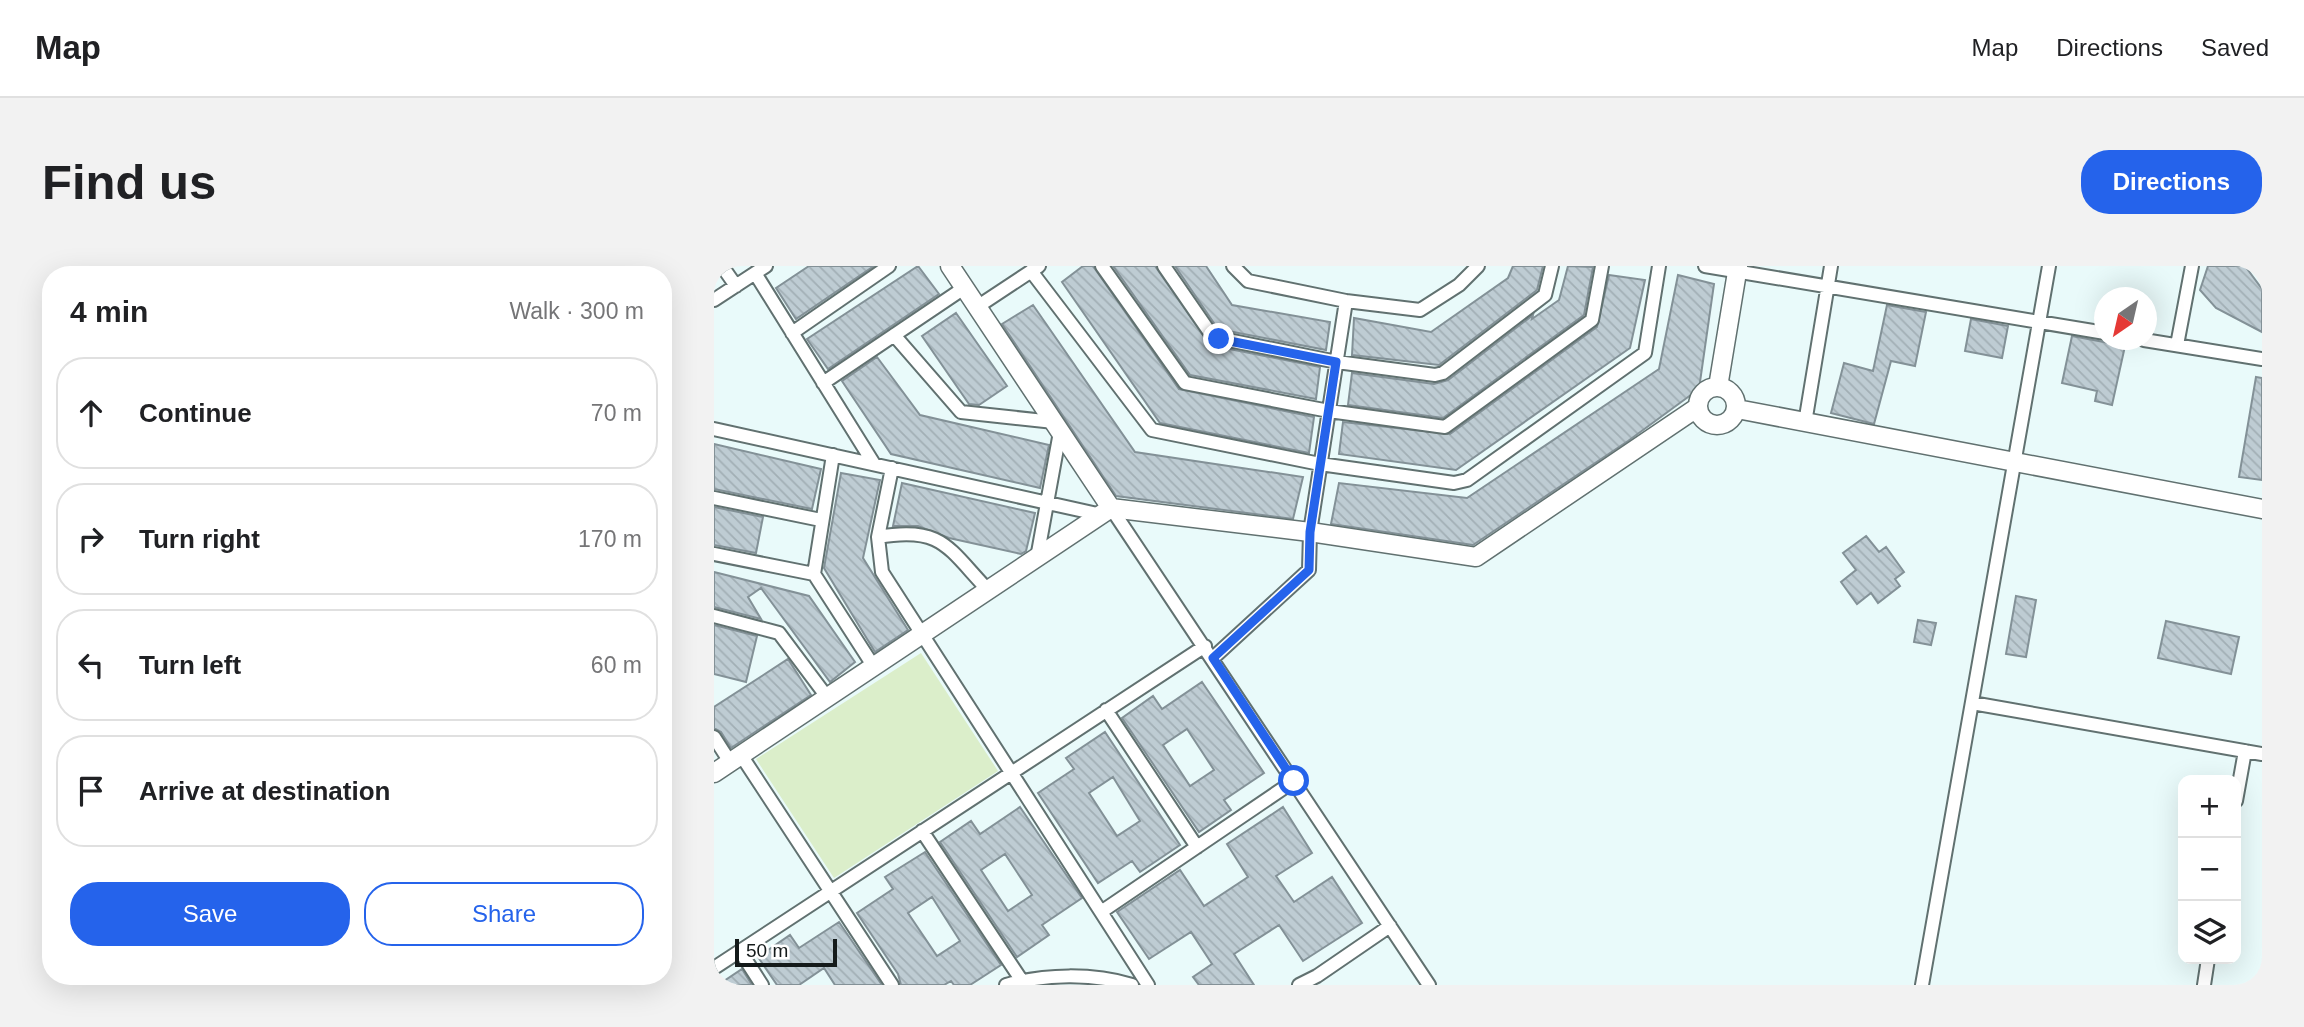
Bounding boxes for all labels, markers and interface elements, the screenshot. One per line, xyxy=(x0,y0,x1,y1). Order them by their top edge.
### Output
text: Map xyxy=(35,29,101,66)
text: Map xyxy=(1972,34,2018,61)
text: Directions xyxy=(2056,34,2163,61)
text: Saved xyxy=(2201,34,2269,61)
button: Directions xyxy=(2081,150,2262,214)
text: Find us xyxy=(42,155,216,209)
north arrow xyxy=(2094,287,2157,350)
text: 4 min xyxy=(70,295,148,328)
text: Walk · 300 m xyxy=(509,298,644,324)
route end xyxy=(1203,323,1234,354)
icon: ahead xyxy=(72,394,110,432)
text: Continue xyxy=(139,398,252,428)
text: 70 m xyxy=(591,400,642,426)
icon: right xyxy=(72,520,110,558)
text: Turn right xyxy=(139,524,260,554)
text: 170 m xyxy=(578,526,642,552)
icon: left xyxy=(72,646,110,684)
text: Turn left xyxy=(139,650,241,680)
text: 60 m xyxy=(591,652,642,678)
route start xyxy=(1278,765,1309,796)
icon: arrive xyxy=(72,772,110,810)
map controls xyxy=(2178,775,2241,964)
button: + xyxy=(2178,775,2241,838)
text: Arrive at destination xyxy=(139,776,390,806)
button: − xyxy=(2178,838,2241,901)
button: Save xyxy=(70,882,350,946)
button: Share xyxy=(364,882,644,946)
button: layers xyxy=(2178,901,2241,964)
scale bar xyxy=(735,936,836,968)
text: 50 m xyxy=(746,940,788,961)

